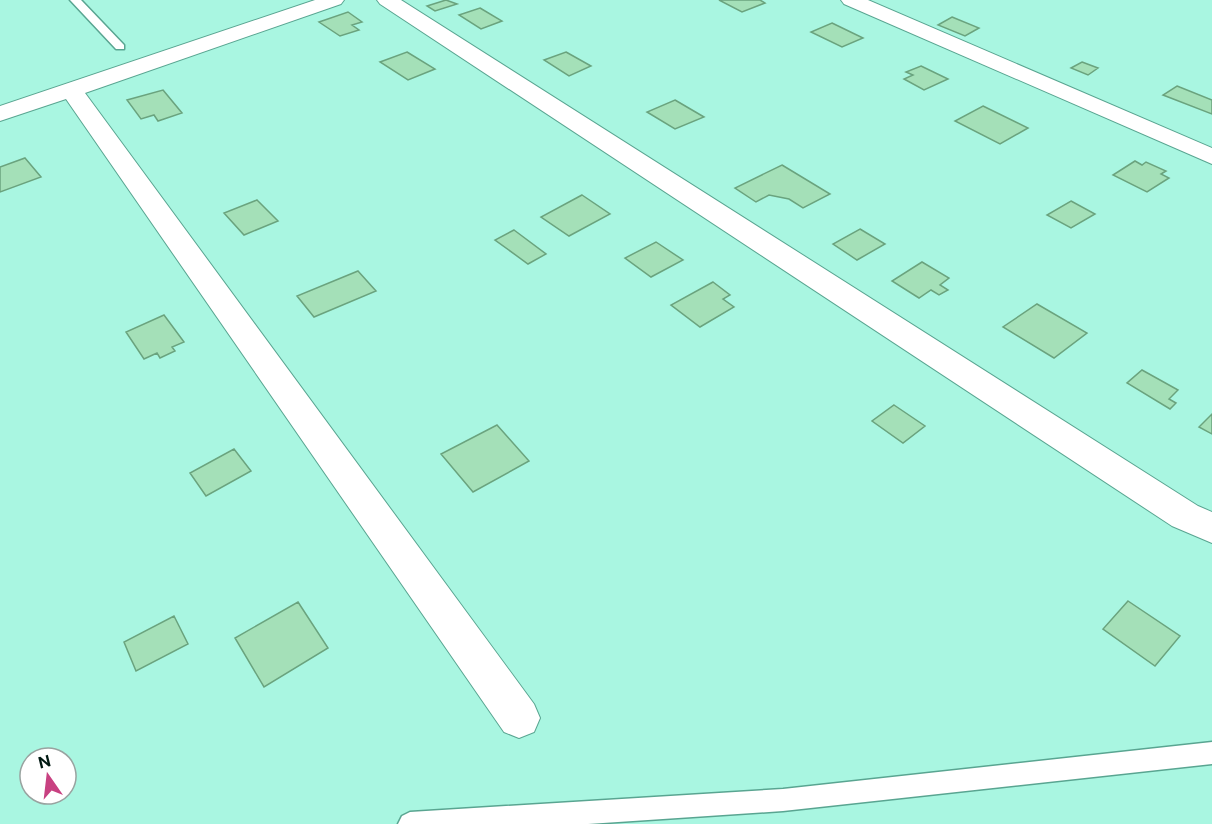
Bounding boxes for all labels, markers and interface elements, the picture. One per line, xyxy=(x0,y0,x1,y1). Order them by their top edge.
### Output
north arrow xyxy=(18,746,78,806)
text: N xyxy=(36,751,53,773)

